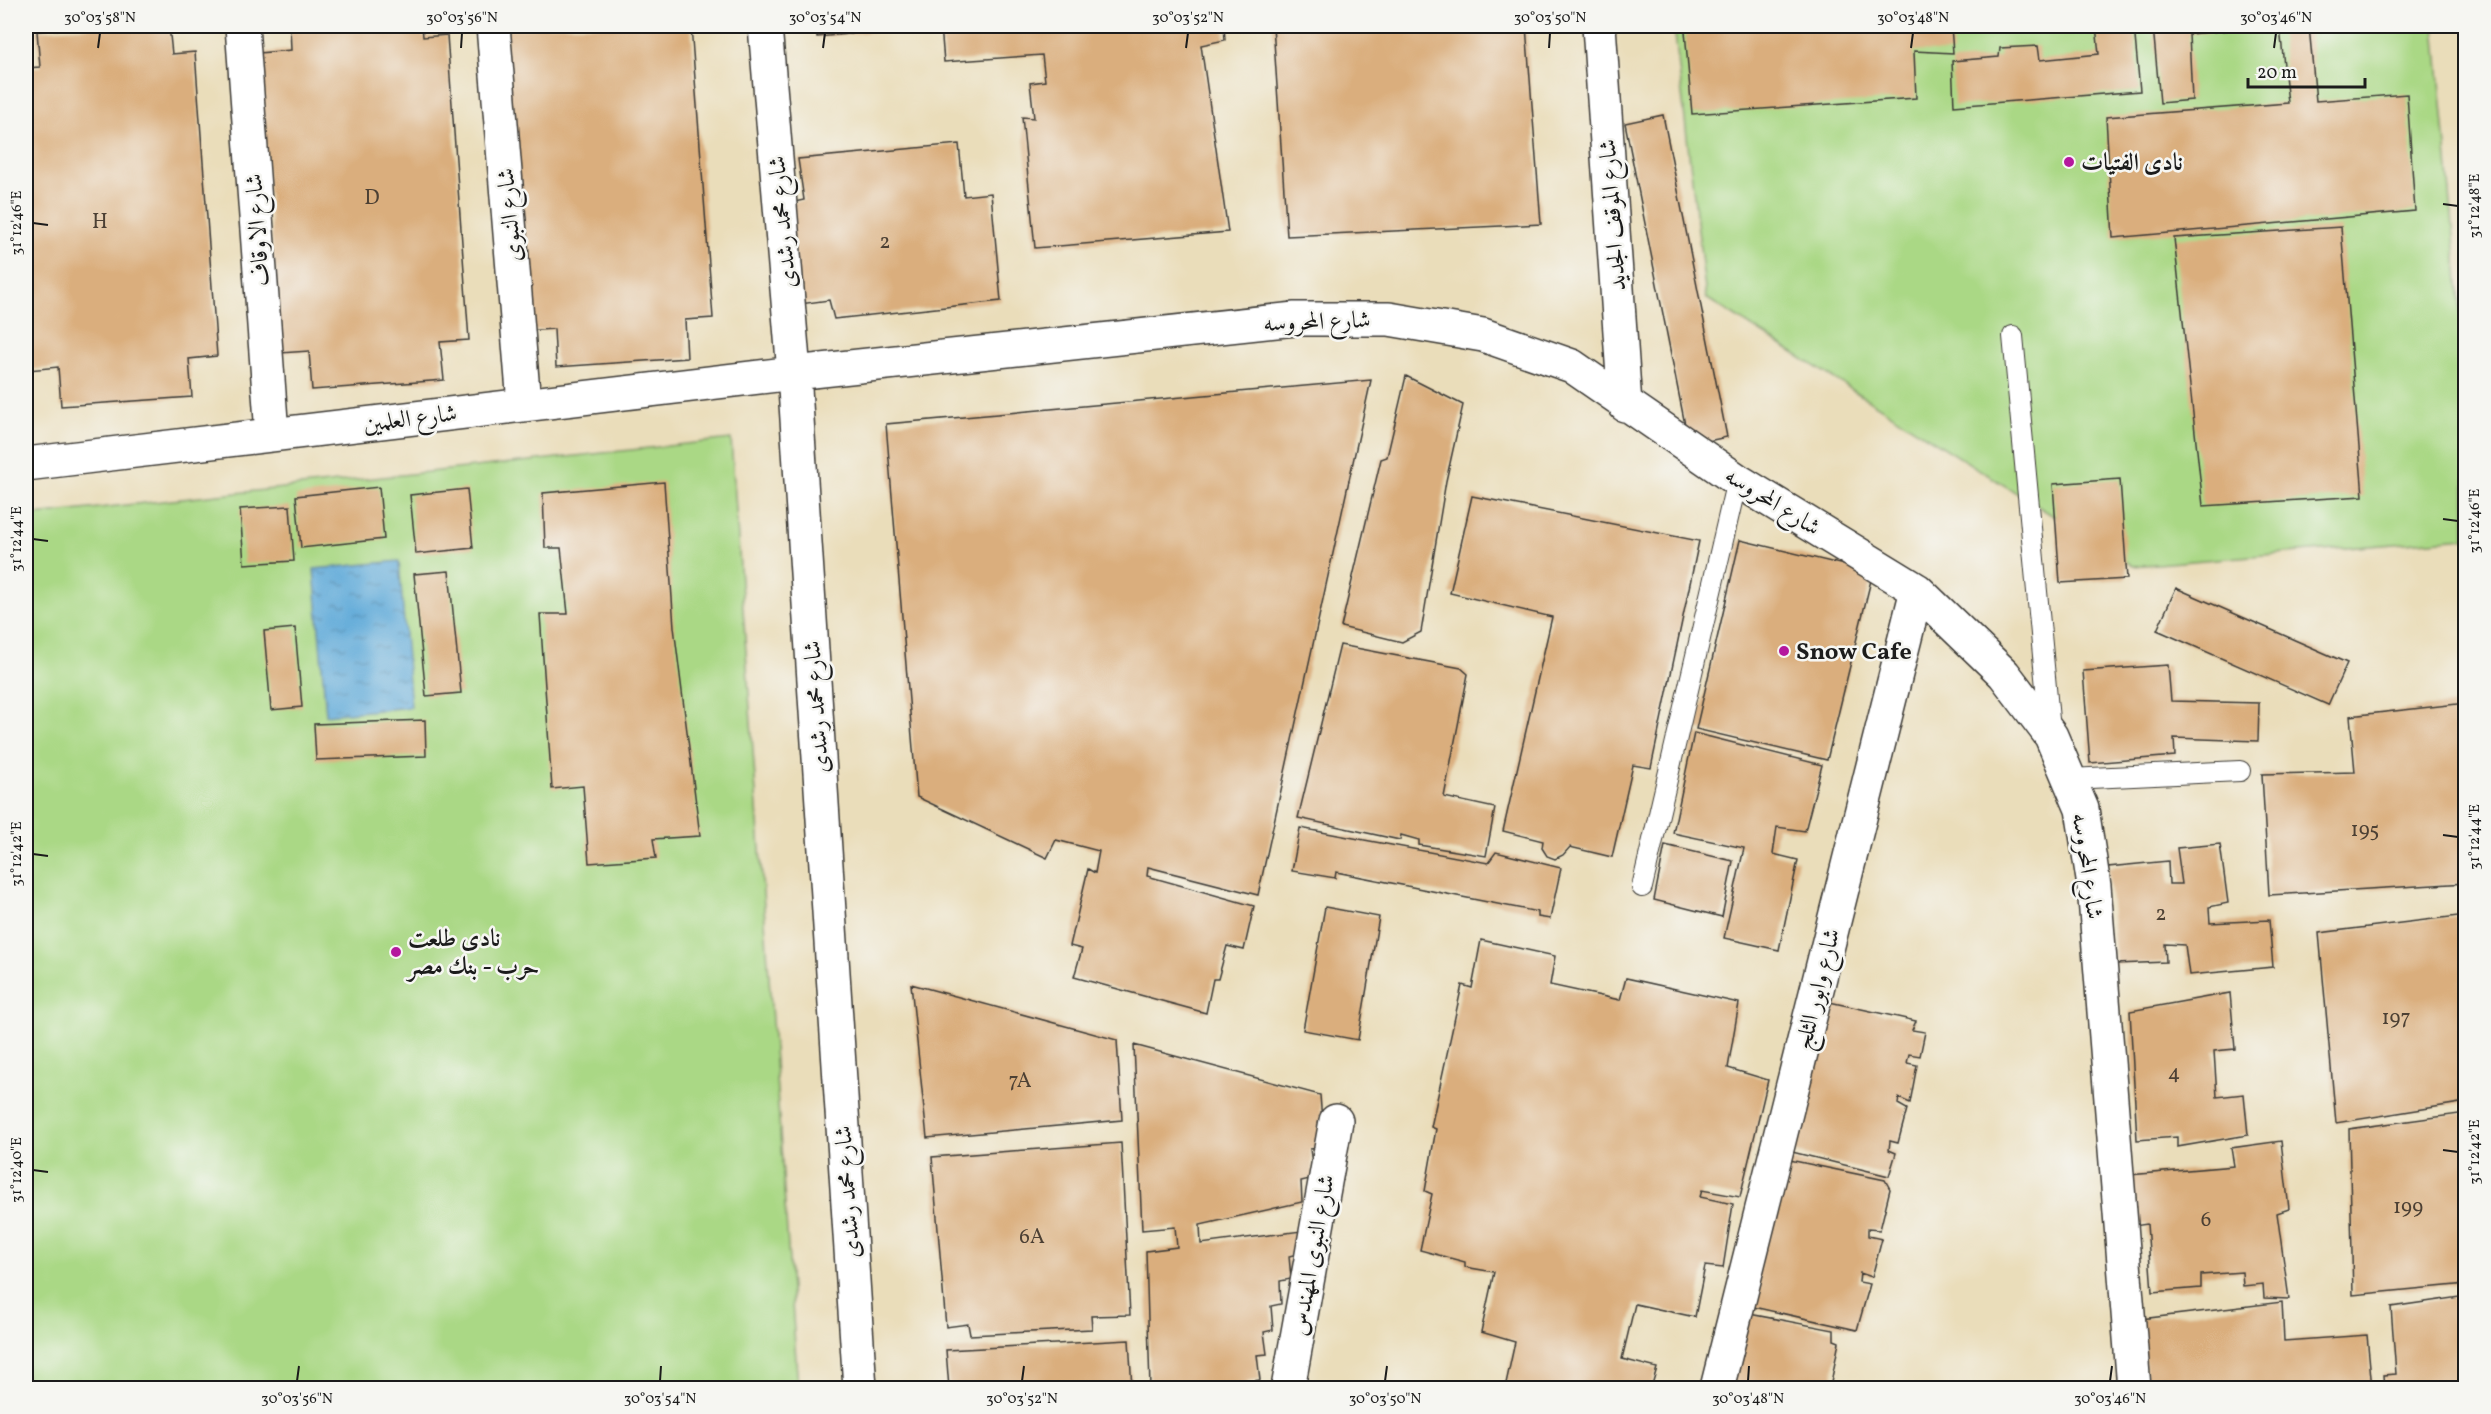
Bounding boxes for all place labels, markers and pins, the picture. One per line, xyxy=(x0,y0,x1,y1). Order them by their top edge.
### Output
place label: نادى الفتيات xyxy=(2081,147,2183,181)
marker: نادى الفتيات xyxy=(2062,155,2076,169)
place label: Snow Cafe xyxy=(1796,636,1912,670)
marker: Snow Cafe xyxy=(1777,644,1791,658)
place label: نادى طلعت حرب - بنك مصر xyxy=(405,923,539,985)
marker: نادى طلعت حرب - بنك مصر xyxy=(389,945,403,959)

